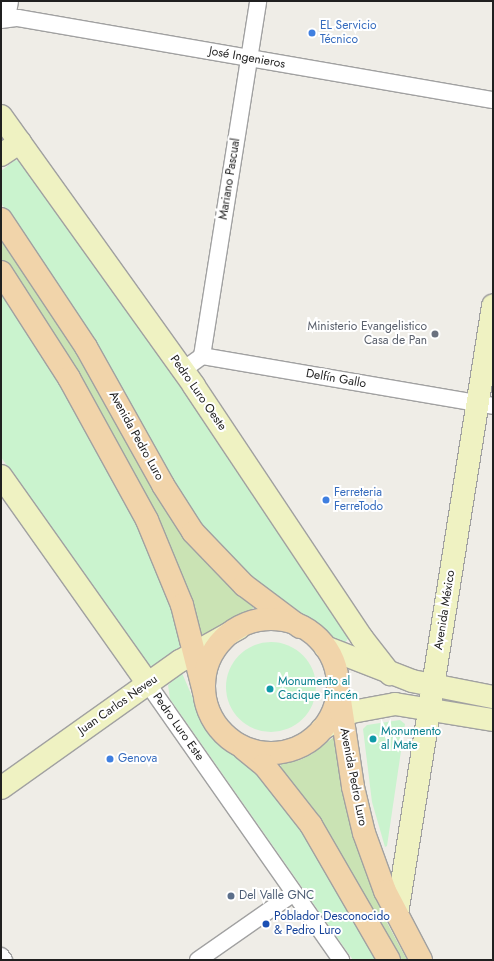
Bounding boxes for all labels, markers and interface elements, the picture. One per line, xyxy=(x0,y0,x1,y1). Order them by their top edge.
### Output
place label: EL Servicio Técnico xyxy=(320,19,377,47)
marker: EL Servicio Técnico xyxy=(307,28,317,38)
street label: José Ingenieros xyxy=(208,44,286,72)
street label: Mariano Pascual xyxy=(216,137,244,221)
place label: Ministerio Evangelistico Casa de Pan xyxy=(307,320,427,348)
marker: Ministerio Evangelistico Casa de Pan xyxy=(430,329,440,339)
street label: Pedro Luro Oeste xyxy=(167,353,229,433)
street label: Delfín Gallo xyxy=(305,367,367,391)
street label: Avenida Pedro Luro xyxy=(106,389,166,483)
place label: Ferreteria FerreTodo xyxy=(334,486,383,514)
marker: Ferreteria FerreTodo xyxy=(321,495,331,505)
street label: Avenida México xyxy=(432,569,458,651)
street label: Juan Carlos Neveu xyxy=(76,672,160,738)
place label: Monumento al Cacique Pincén xyxy=(278,675,358,703)
marker: Monumento al Cacique Pincén xyxy=(265,684,275,694)
street label: Pedro Luro Este xyxy=(149,690,207,764)
place label: Monumento al Mate xyxy=(381,725,441,753)
street label: Avenida Pedro Luro xyxy=(336,727,370,827)
marker: Monumento al Mate xyxy=(368,734,378,744)
place label: Genova xyxy=(118,752,157,766)
marker: Genova xyxy=(105,754,115,764)
place label: Del Valle GNC xyxy=(239,889,314,903)
marker: Del Valle GNC xyxy=(226,891,236,901)
place label: Poblador Desconocido & Pedro Luro xyxy=(274,910,390,938)
marker: Poblador Desconocido & Pedro Luro xyxy=(261,919,271,929)

